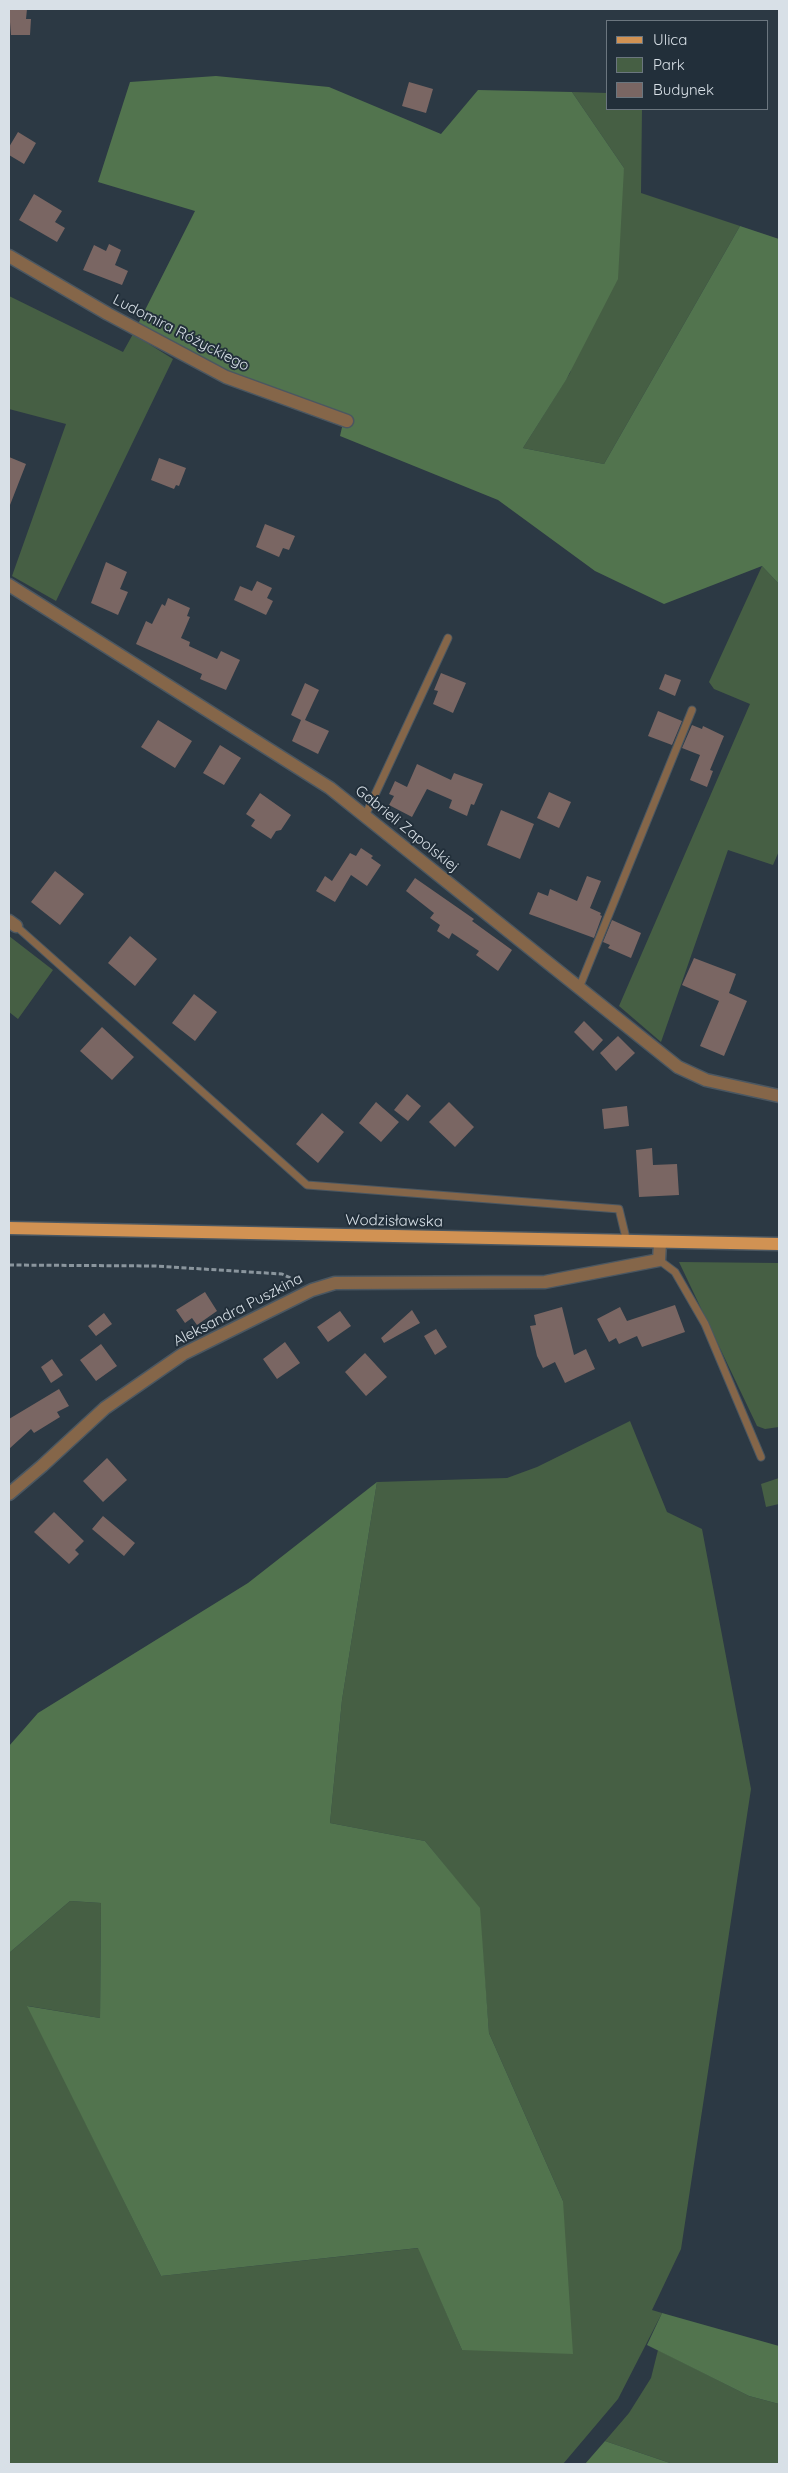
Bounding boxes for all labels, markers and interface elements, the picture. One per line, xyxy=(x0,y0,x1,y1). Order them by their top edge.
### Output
legend xyxy=(606,20,768,110)
text: Ulica xyxy=(653,30,687,49)
text: Park xyxy=(653,55,685,74)
text: Budynek xyxy=(653,80,714,99)
street label: Ludomira Różyckiego xyxy=(110,291,252,375)
street label: Gabrieli Zapolskiej xyxy=(352,782,462,876)
street label: Wodzisławska xyxy=(345,1211,443,1231)
street label: Aleksandra Puszkina xyxy=(170,1270,306,1350)

